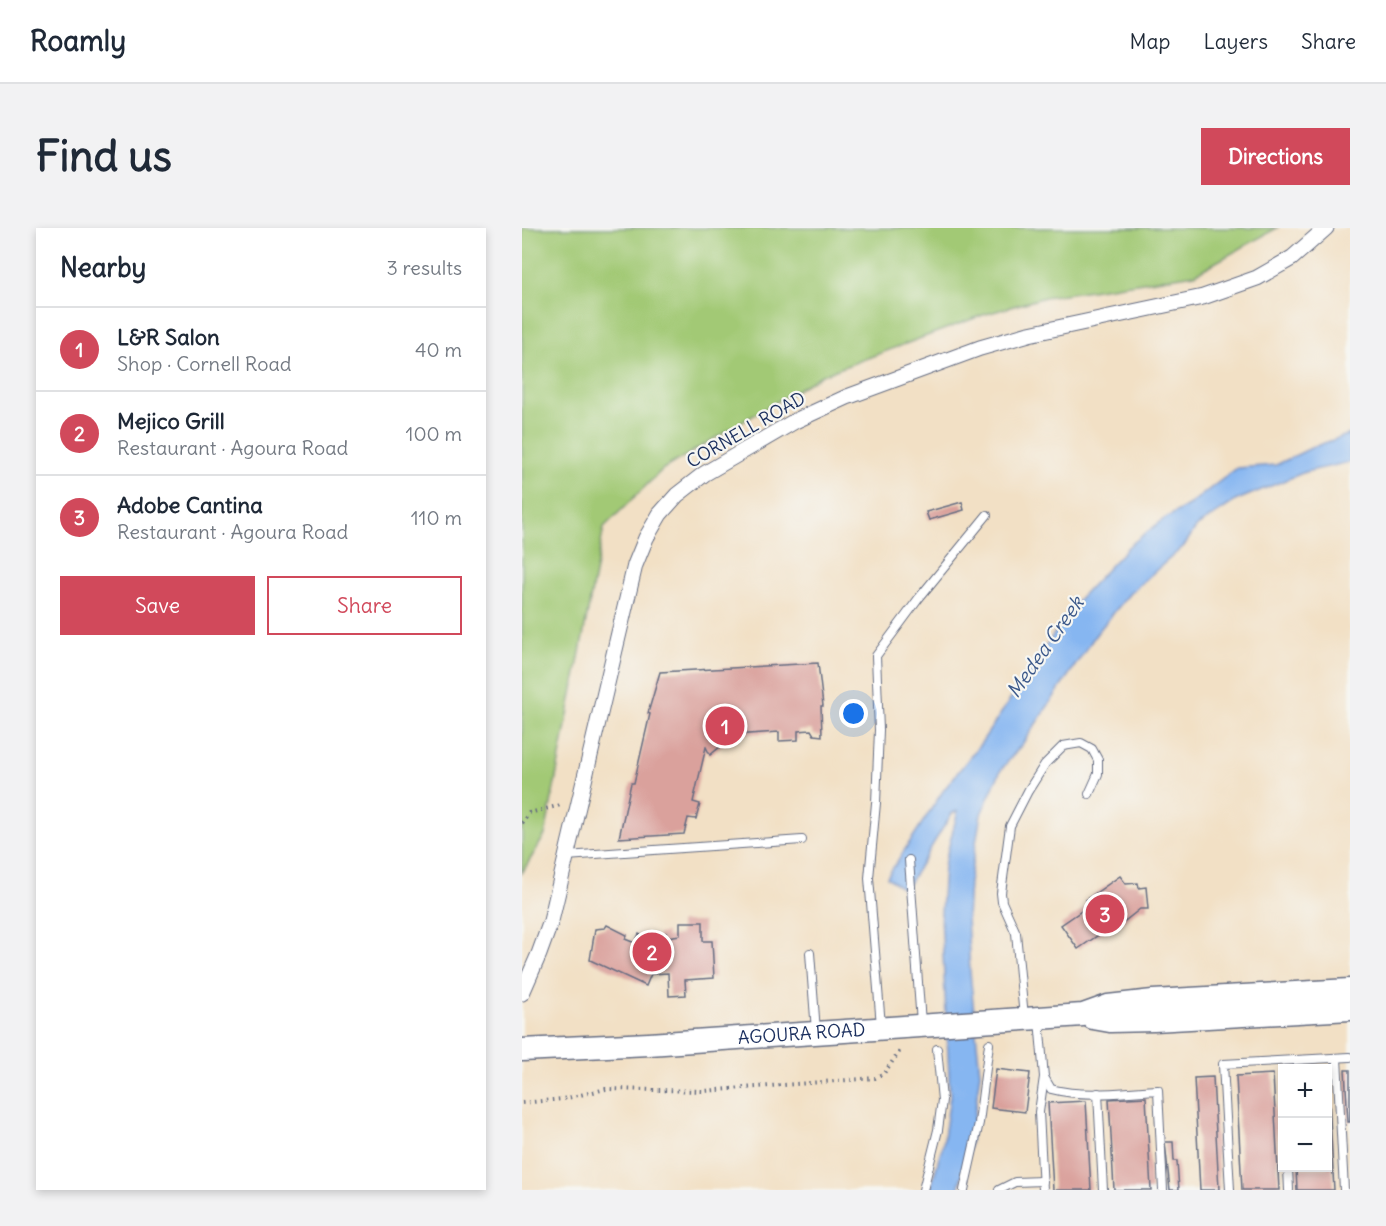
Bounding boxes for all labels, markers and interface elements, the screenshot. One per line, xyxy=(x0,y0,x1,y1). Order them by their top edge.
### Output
text: Roamly xyxy=(30,23,126,59)
text: Map xyxy=(1130,28,1170,55)
text: Layers xyxy=(1203,28,1268,55)
text: Share xyxy=(1301,28,1356,55)
button: Directions xyxy=(1201,128,1350,185)
text: Find us xyxy=(36,130,172,182)
text: Nearby xyxy=(60,251,146,284)
text: 3 results xyxy=(386,255,462,280)
text: L&R Salon xyxy=(117,323,220,351)
text: 1 xyxy=(76,337,83,362)
text: 40 m xyxy=(415,337,462,362)
text: Shop · Cornell Road xyxy=(117,351,292,376)
street label: CORNELL ROAD xyxy=(682,386,809,473)
text: Mejico Grill xyxy=(117,407,225,435)
text: 2 xyxy=(74,421,85,446)
text: 100 m xyxy=(405,421,462,446)
text: Restaurant · Agoura Road xyxy=(117,435,348,460)
text: Adobe Cantina xyxy=(117,491,263,519)
text: 3 xyxy=(74,505,85,530)
text: 110 m xyxy=(411,505,462,530)
text: Restaurant · Agoura Road xyxy=(117,519,348,544)
button: Save xyxy=(60,576,255,635)
button: Share xyxy=(267,576,462,635)
water label: Medea Creek xyxy=(1001,590,1090,702)
your location xyxy=(839,699,868,728)
pin: 1 xyxy=(706,704,744,748)
pin: 3 xyxy=(1086,892,1124,936)
pin: 2 xyxy=(632,930,672,974)
street label: AGOURA ROAD xyxy=(737,1018,866,1049)
map controls xyxy=(1278,1064,1332,1172)
button: + xyxy=(1278,1064,1332,1118)
button: − xyxy=(1278,1118,1332,1172)

